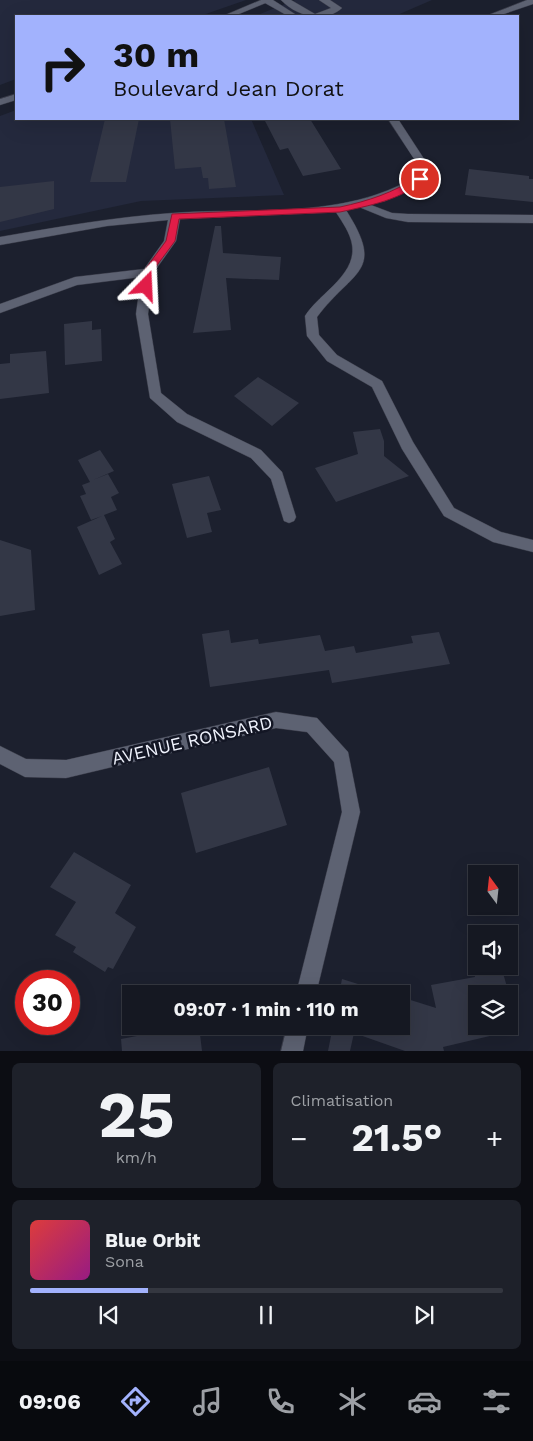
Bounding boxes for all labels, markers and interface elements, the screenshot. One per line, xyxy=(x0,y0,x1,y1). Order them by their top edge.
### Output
text: 30 m xyxy=(113,34,199,76)
icon: right xyxy=(30,35,95,100)
text: Boulevard Jean Dorat xyxy=(113,76,344,101)
pin xyxy=(399,158,441,200)
icon: arrive xyxy=(406,165,434,193)
position arrow xyxy=(119,259,171,311)
street label: AVENUE RONSARD xyxy=(110,711,274,769)
north arrow xyxy=(468,865,518,915)
map controls xyxy=(468,865,518,1035)
button: sound xyxy=(468,925,518,975)
speed limit sign: 30 xyxy=(15,970,80,1035)
button: layers xyxy=(468,985,518,1035)
text: 09:07 · 1 min · 110 m xyxy=(173,998,359,1021)
text: 25 xyxy=(98,1077,175,1153)
text: Climatisation xyxy=(291,1091,393,1110)
text: 21.5° xyxy=(351,1116,442,1160)
text: − xyxy=(291,1122,307,1155)
text: + xyxy=(486,1122,503,1155)
text: km/h xyxy=(116,1148,157,1167)
text: Blue Orbit xyxy=(105,1229,200,1252)
text: Sona xyxy=(105,1252,144,1271)
icon: previous xyxy=(95,1301,123,1329)
icon: pause xyxy=(252,1301,280,1329)
icon: next xyxy=(410,1301,438,1329)
icon: directions xyxy=(118,1384,153,1419)
icon: music xyxy=(190,1384,225,1419)
icon: phone xyxy=(263,1384,298,1419)
icon: climate xyxy=(335,1384,370,1419)
icon: car xyxy=(407,1384,442,1419)
icon: filters xyxy=(479,1384,514,1419)
text: 09:06 xyxy=(19,1389,81,1414)

